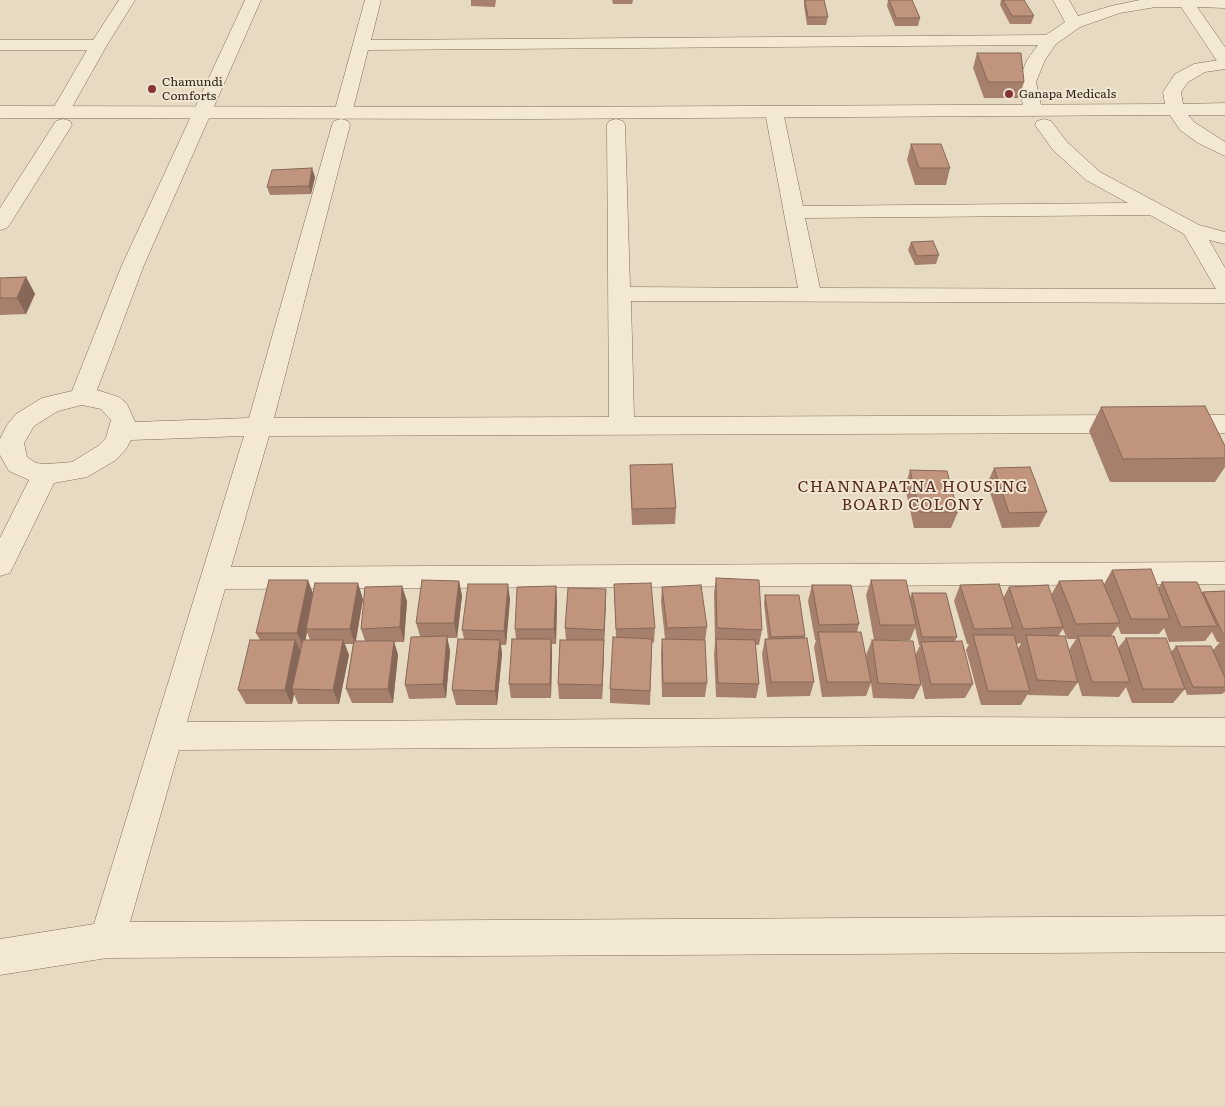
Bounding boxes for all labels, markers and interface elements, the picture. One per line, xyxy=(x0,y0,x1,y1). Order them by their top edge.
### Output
place label: Chamundi Comforts xyxy=(162,75,223,103)
marker: Chamundi Comforts xyxy=(146,83,158,95)
place label: Ganapa Medicals xyxy=(1019,87,1116,101)
marker: Ganapa Medicals xyxy=(1003,88,1015,100)
district label: CHANNAPATNA HOUSING BOARD COLONY xyxy=(795,477,1031,515)

